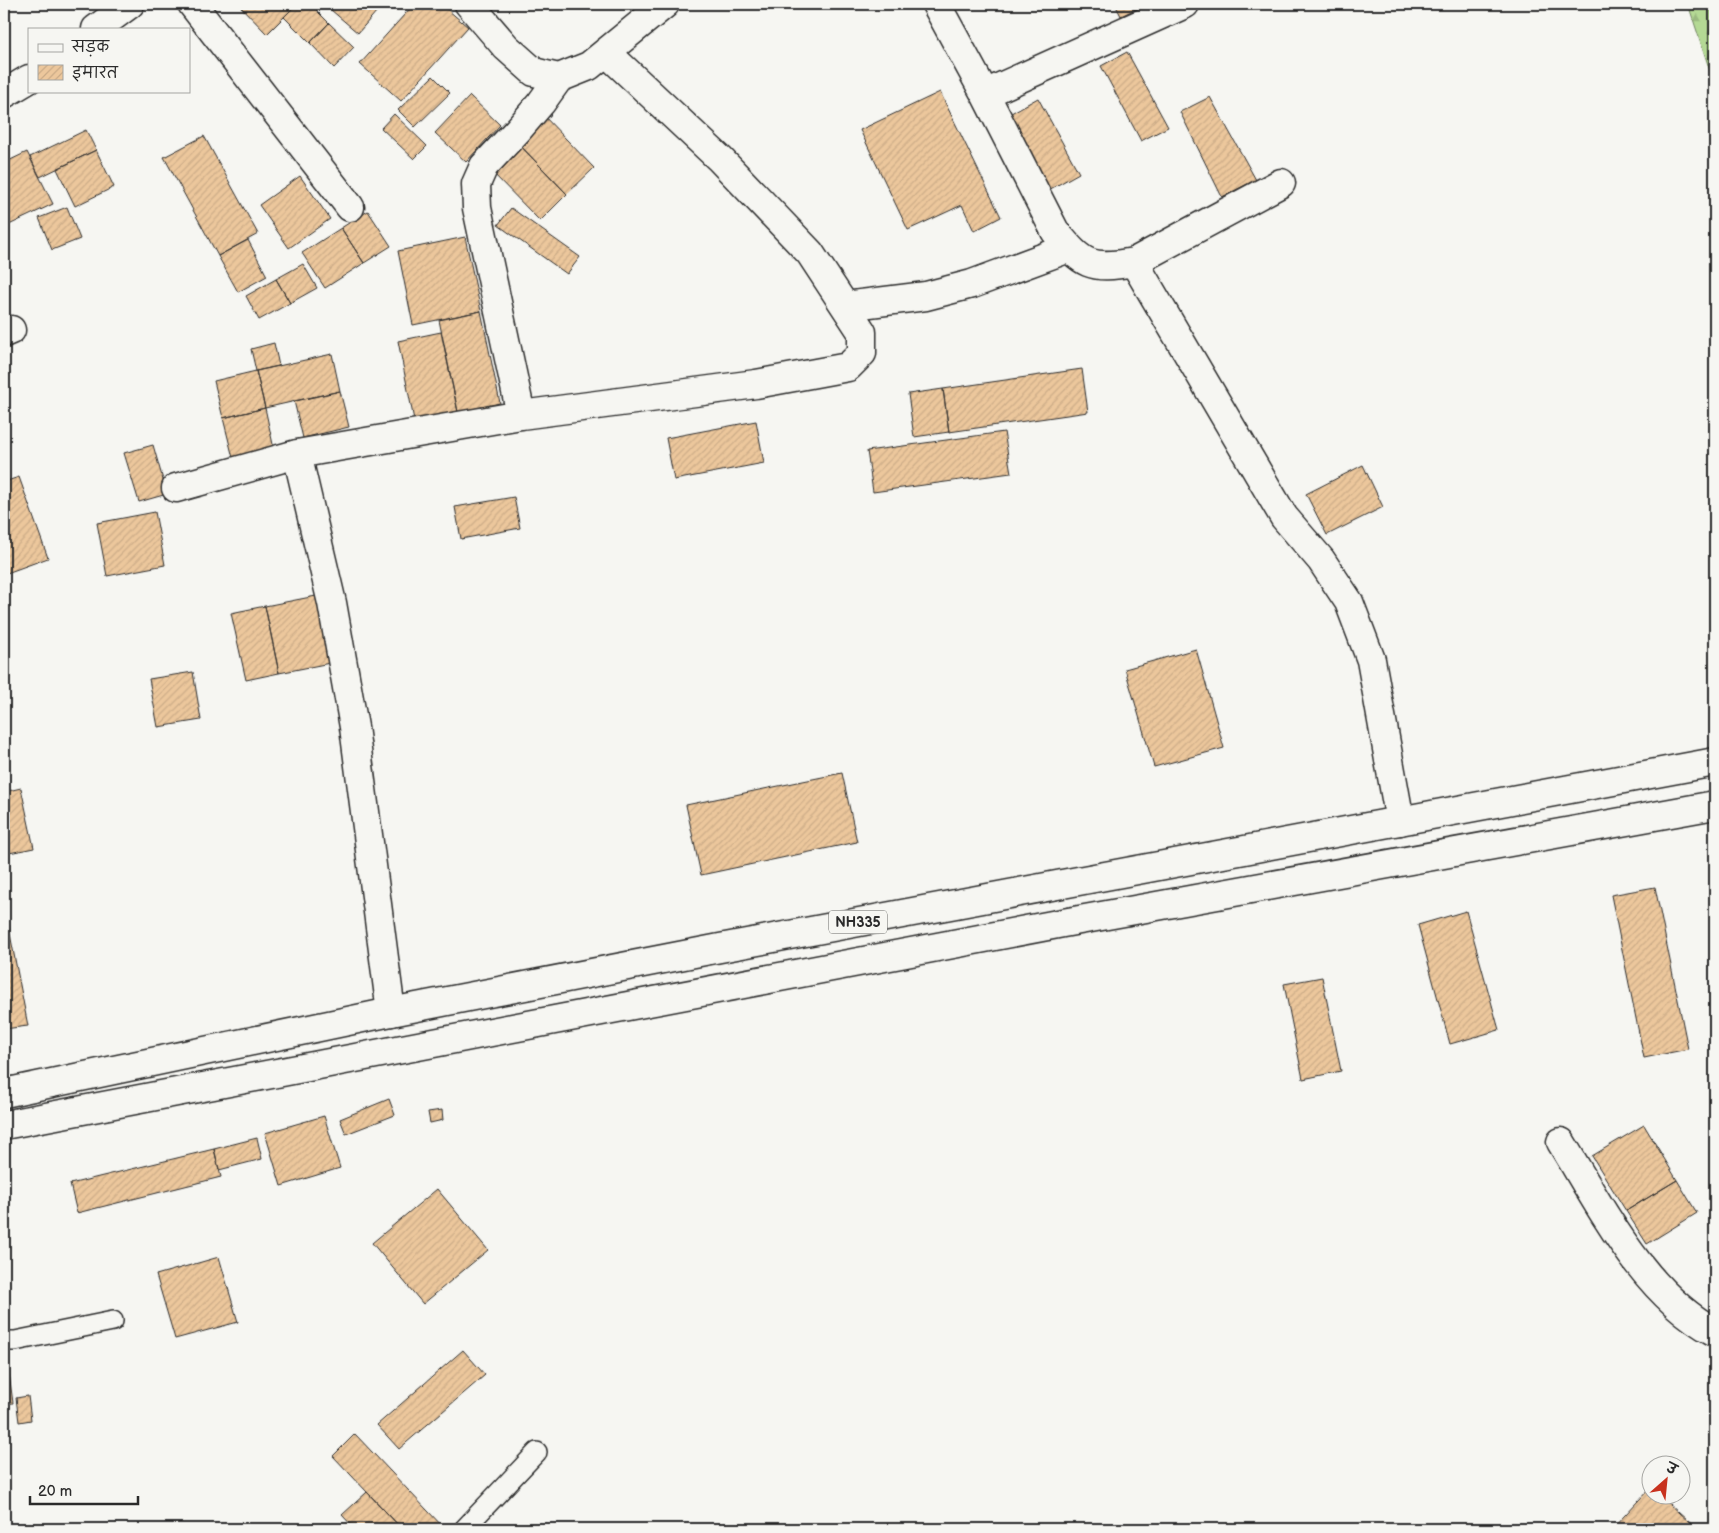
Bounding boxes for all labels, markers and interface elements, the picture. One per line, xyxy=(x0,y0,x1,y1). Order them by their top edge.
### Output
legend xyxy=(28,28,190,92)
text: सड़क xyxy=(71,38,110,57)
text: इमारत xyxy=(72,64,119,83)
road number: NH335 xyxy=(829,910,887,934)
north arrow xyxy=(1642,1456,1692,1506)
text: उ xyxy=(1662,1458,1681,1479)
scale bar xyxy=(30,1473,138,1505)
text: 20 m xyxy=(38,1482,72,1501)

